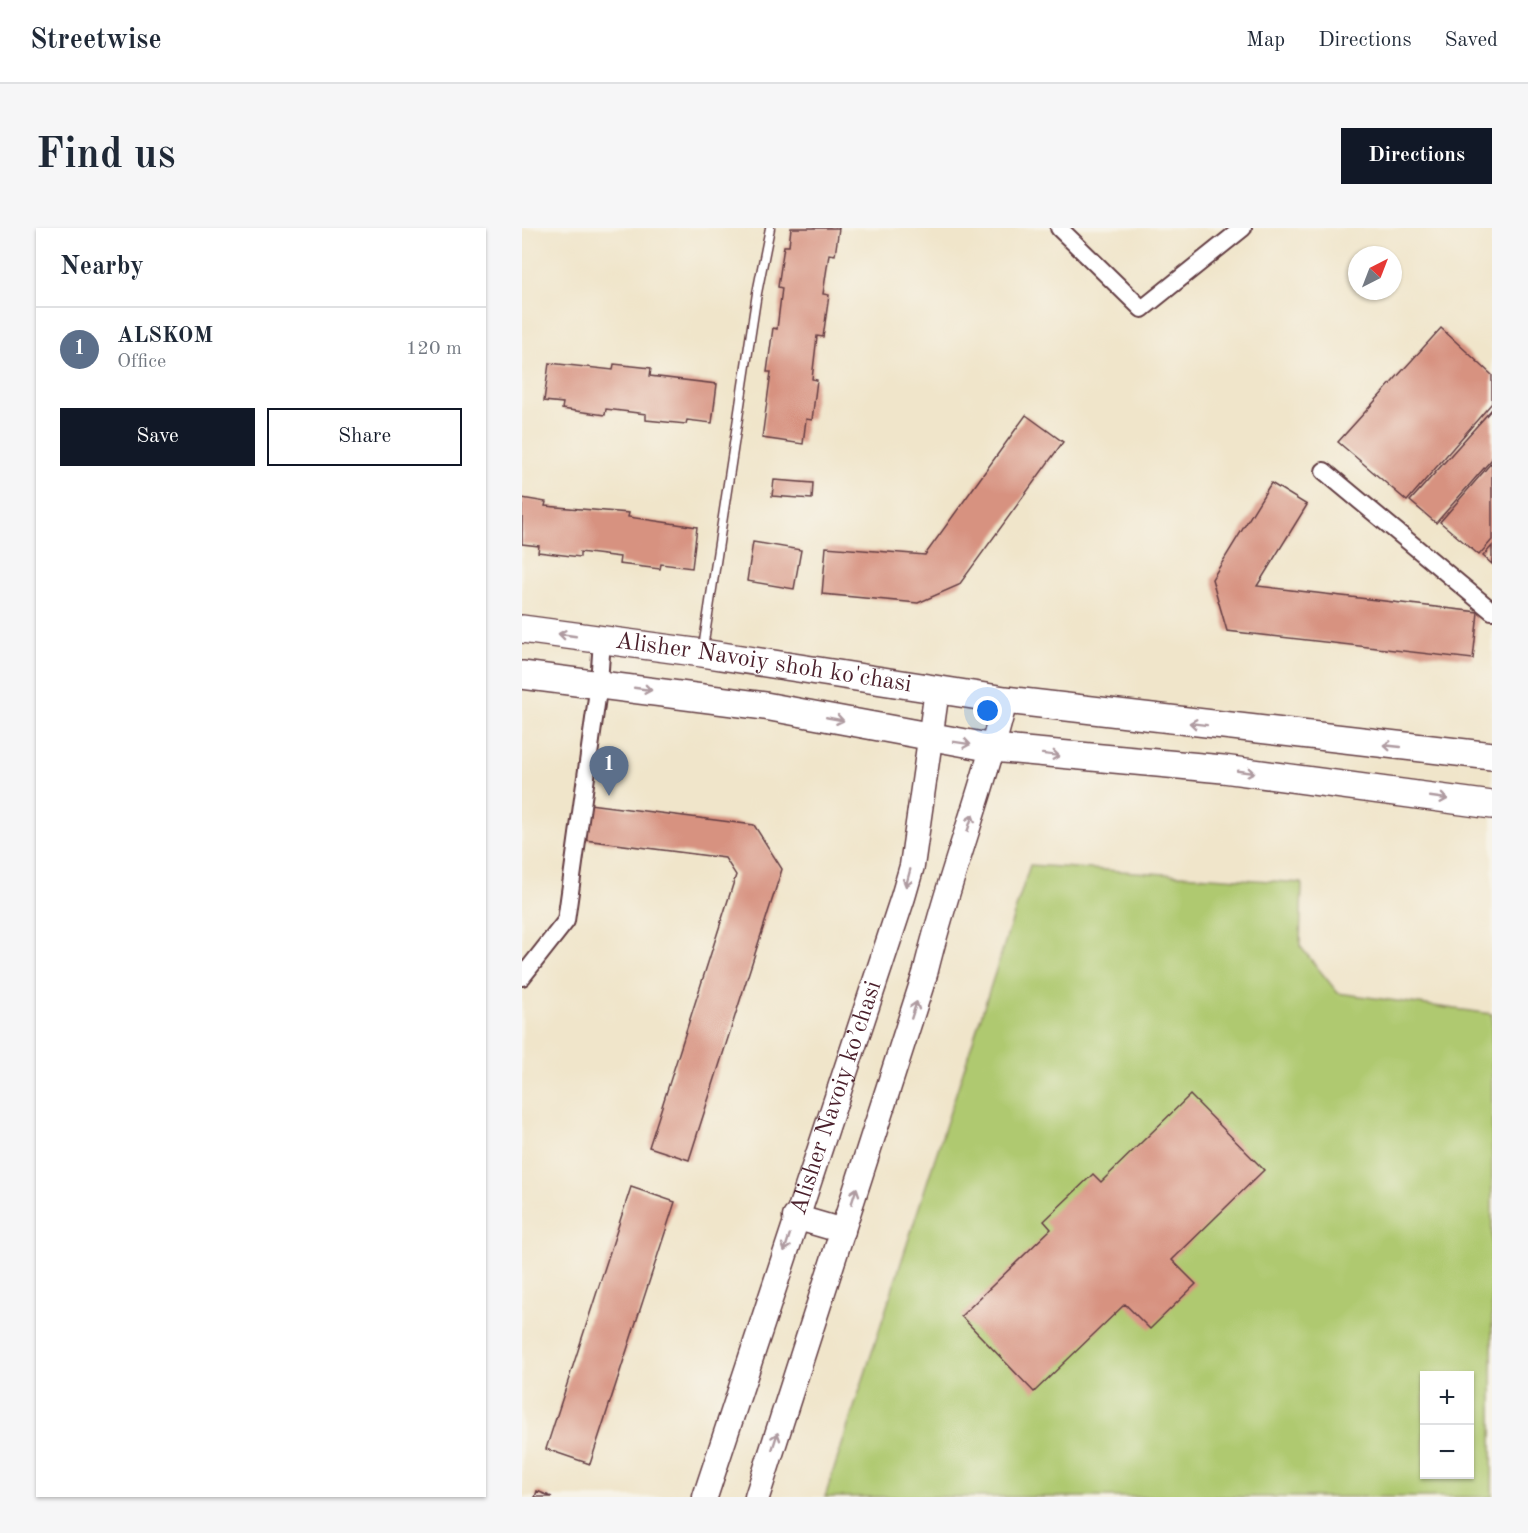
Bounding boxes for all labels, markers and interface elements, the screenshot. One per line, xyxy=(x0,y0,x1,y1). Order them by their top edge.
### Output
text: Streetwise xyxy=(30,27,162,55)
text: Map xyxy=(1246,30,1285,51)
text: Directions xyxy=(1318,30,1412,51)
text: Saved xyxy=(1445,30,1498,51)
button: Directions xyxy=(1341,128,1492,184)
text: Find us xyxy=(36,135,175,177)
north arrow xyxy=(1348,246,1402,300)
text: Nearby xyxy=(60,254,144,280)
text: ALSKOM xyxy=(117,325,213,347)
text: 1 xyxy=(74,339,85,359)
text: 120 m xyxy=(406,339,462,359)
text: Office xyxy=(117,352,166,372)
button: Save xyxy=(60,408,255,466)
button: Share xyxy=(267,408,462,466)
one-way arrow xyxy=(558,629,578,640)
street label: Alisher Navoiy shoh ko'chasi xyxy=(614,630,913,697)
one-way arrow xyxy=(632,683,652,694)
your location xyxy=(973,696,1002,725)
one-way arrow xyxy=(825,714,844,725)
one-way arrow xyxy=(1189,718,1209,729)
one-way arrow xyxy=(951,738,971,749)
one-way arrow xyxy=(1383,740,1403,751)
pin: 1 xyxy=(590,746,628,796)
one-way arrow xyxy=(1041,750,1061,761)
one-way arrow xyxy=(1235,767,1255,778)
one-way arrow xyxy=(1429,793,1448,804)
one-way arrow xyxy=(965,814,976,833)
one-way arrow xyxy=(902,869,913,888)
street label: Alisher Navoiy ko’chasi xyxy=(787,978,886,1218)
one-way arrow xyxy=(909,1001,920,1020)
one-way arrow xyxy=(849,1187,860,1206)
one-way arrow xyxy=(781,1233,792,1252)
map controls xyxy=(1420,1371,1474,1479)
button: + xyxy=(1420,1371,1474,1425)
button: − xyxy=(1420,1425,1474,1479)
one-way arrow xyxy=(770,1432,781,1451)

